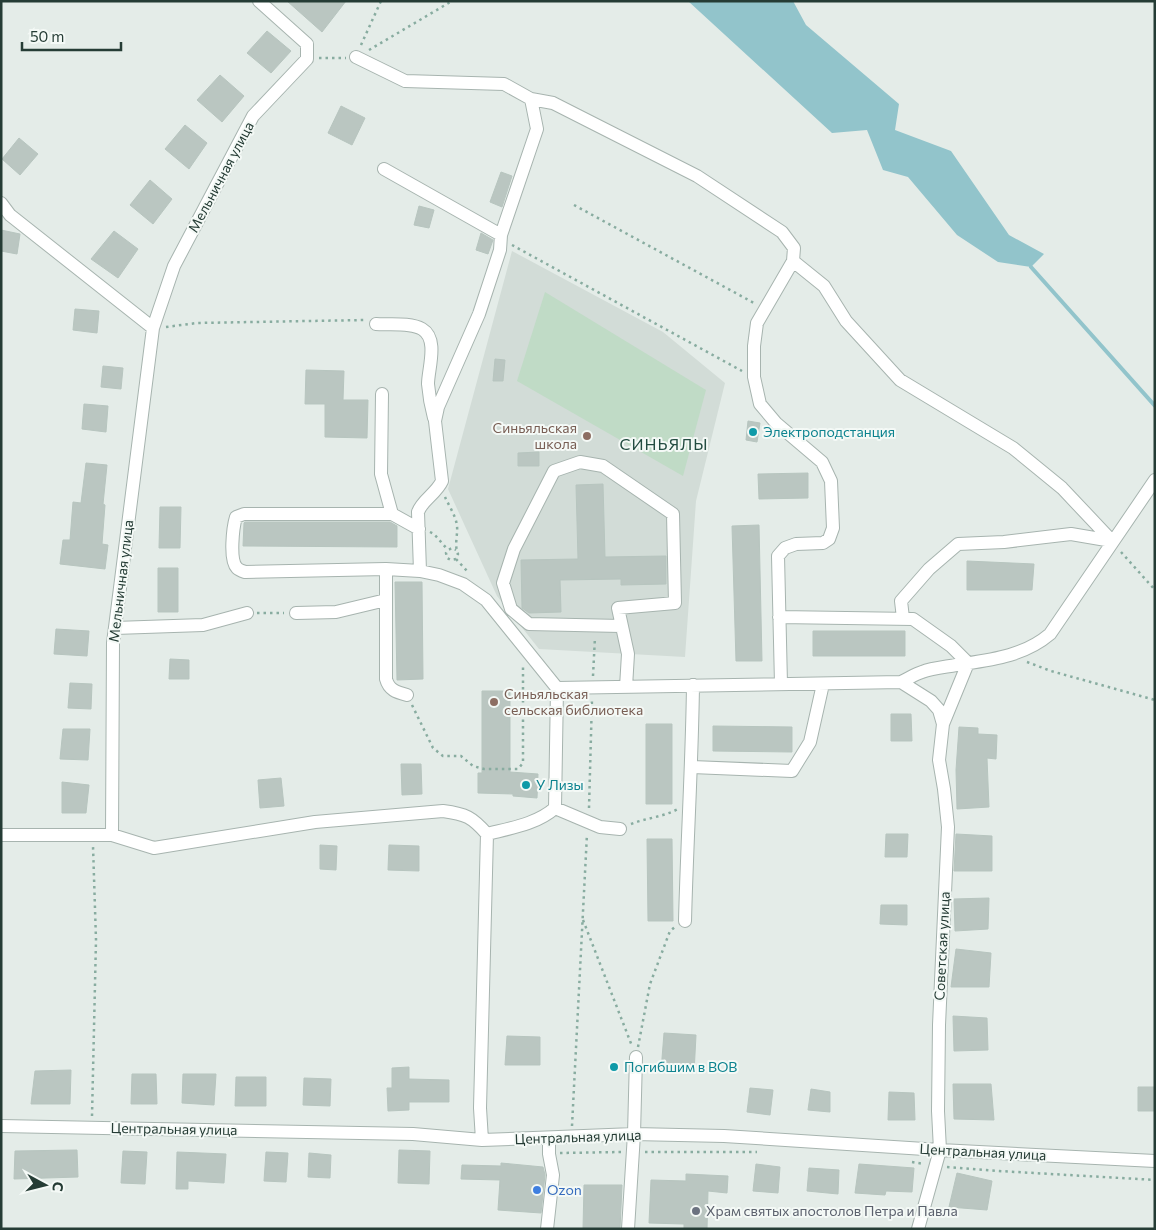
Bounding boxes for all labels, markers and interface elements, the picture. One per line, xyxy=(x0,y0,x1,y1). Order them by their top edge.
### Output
scale bar xyxy=(22,20,121,52)
text: 50 m xyxy=(30,27,64,45)
street label: Мельничная улица xyxy=(184,118,257,235)
place label: Синьяльская школа xyxy=(493,419,577,452)
place label: Электроподстанция xyxy=(763,423,895,440)
marker: Электроподстанция xyxy=(747,426,759,438)
marker: Синьяльская школа xyxy=(581,430,593,442)
district label: СИНЬЯЛЫ xyxy=(620,434,708,453)
street label: Мельничная улица xyxy=(105,519,136,643)
place label: Синьяльская сельская библиотека xyxy=(504,685,643,718)
marker: Синьяльская сельская библиотека xyxy=(488,696,500,708)
place label: У Лизы xyxy=(536,776,584,793)
marker: У Лизы xyxy=(520,779,532,791)
street label: Советская улица xyxy=(930,891,953,1001)
place label: Погибшим в ВОВ xyxy=(624,1058,737,1075)
marker: Погибшим в ВОВ xyxy=(608,1061,620,1073)
street label: Центральная улица xyxy=(110,1119,238,1138)
street label: Центральная улица xyxy=(514,1126,642,1147)
street label: Центральная улица xyxy=(919,1140,1047,1163)
north arrow xyxy=(20,1160,70,1210)
text: С xyxy=(49,1181,67,1192)
place label: Ozon xyxy=(547,1181,582,1198)
marker: Ozon xyxy=(531,1184,543,1196)
place label: Храм святых апостолов Петра и Павла xyxy=(706,1202,958,1219)
marker: Храм святых апостолов Петра и Павла xyxy=(690,1205,702,1217)

